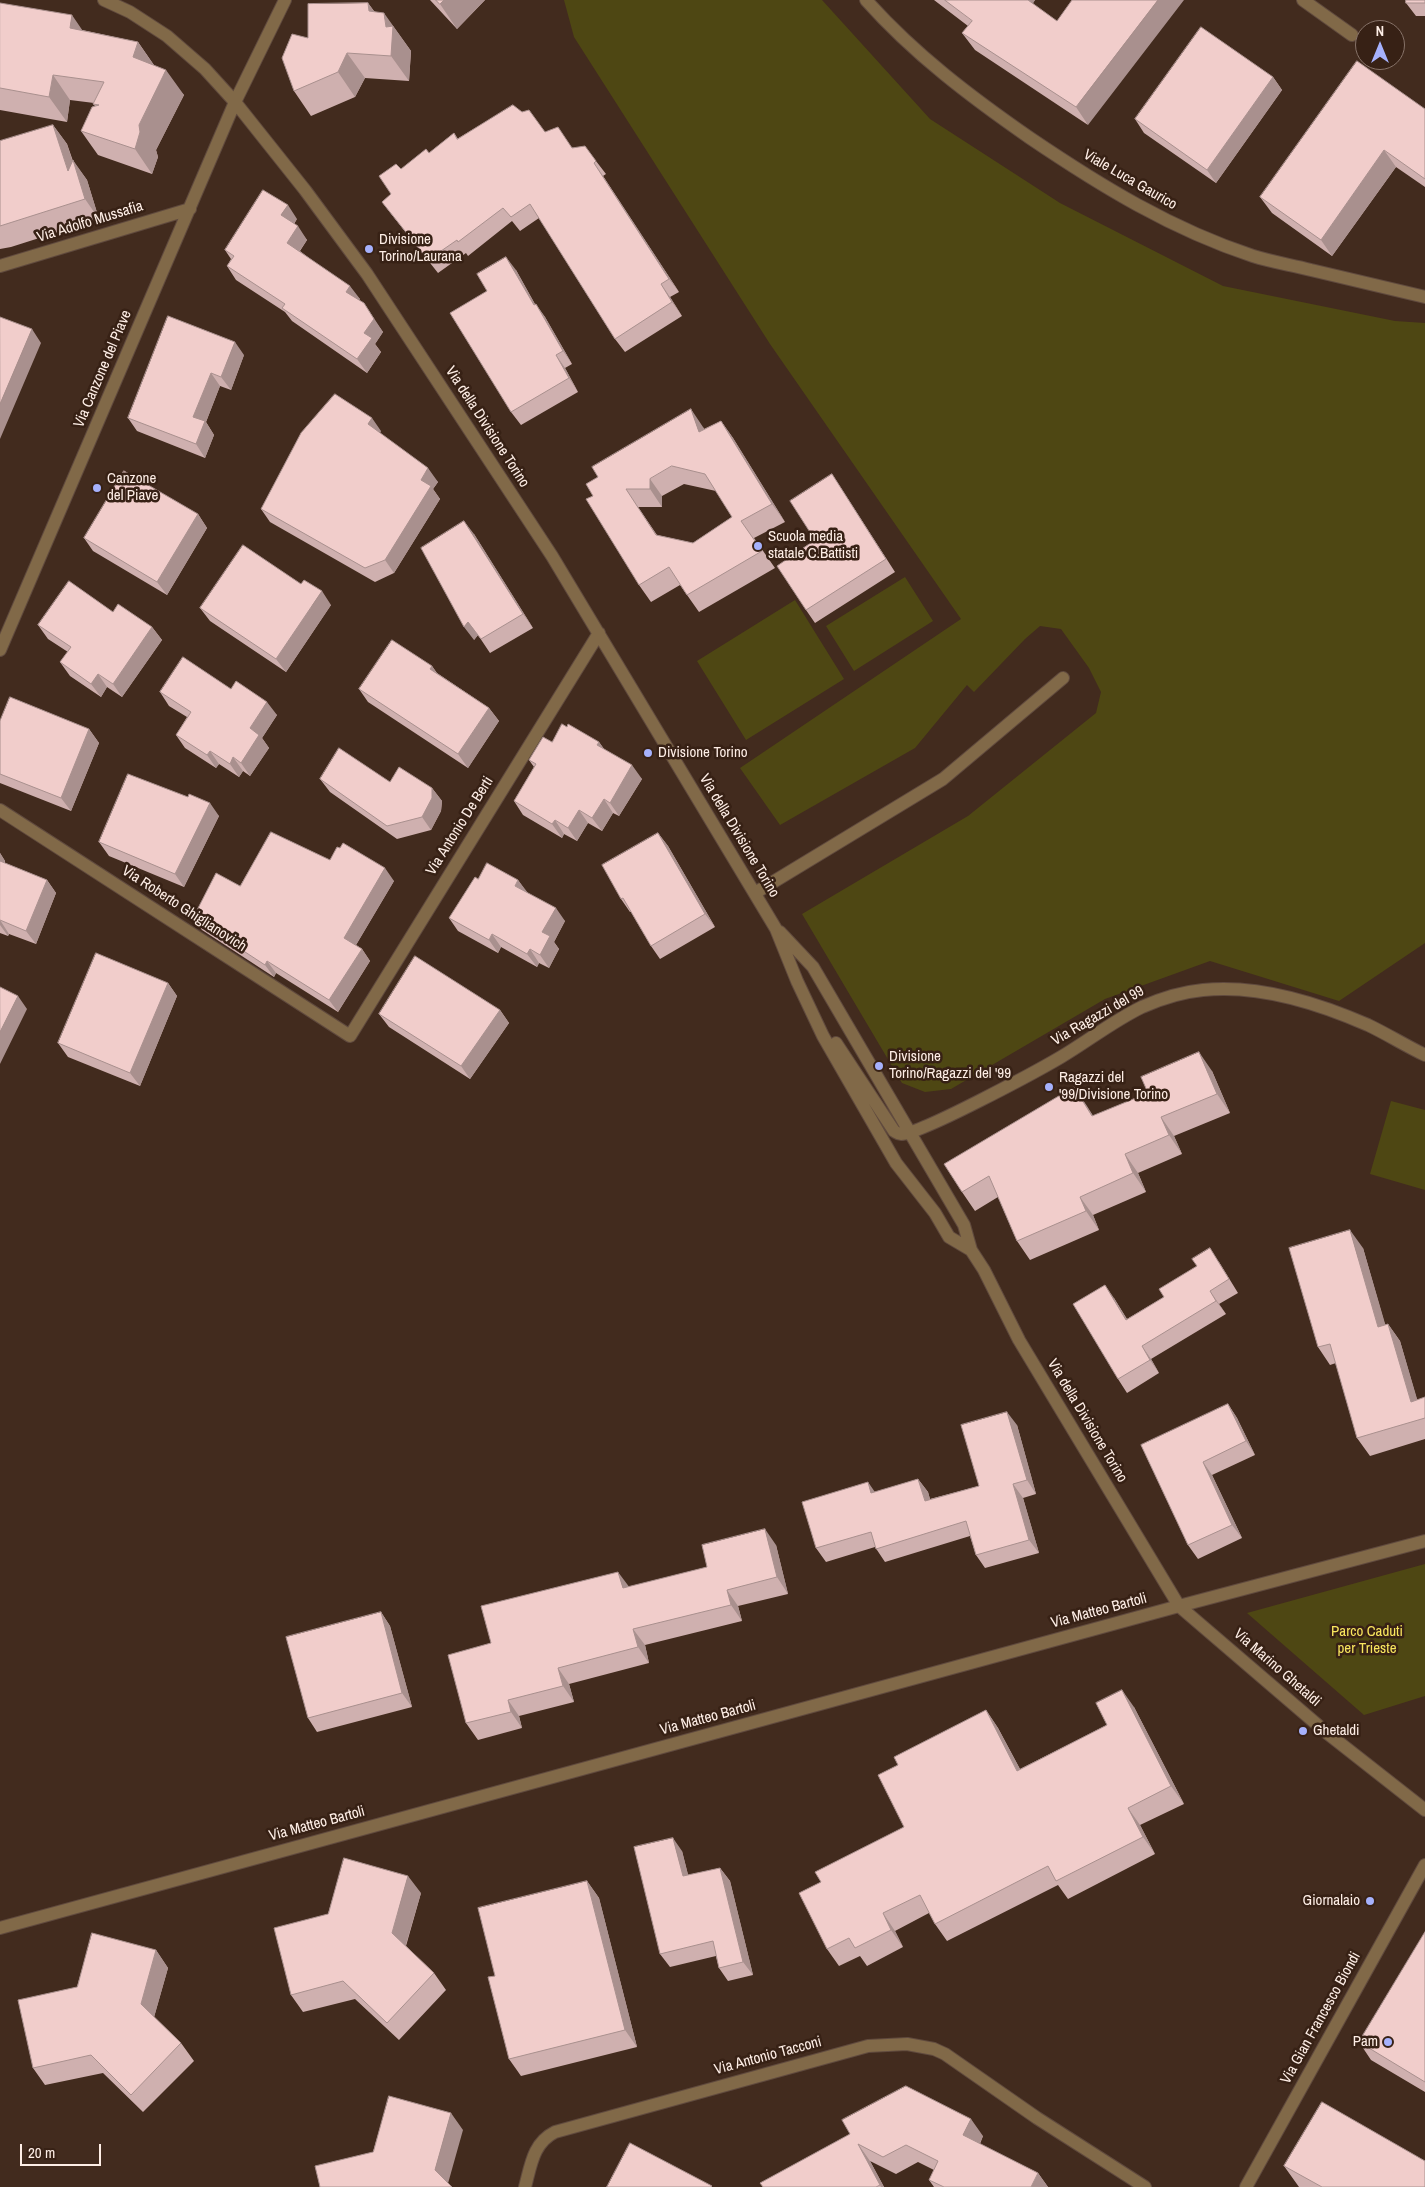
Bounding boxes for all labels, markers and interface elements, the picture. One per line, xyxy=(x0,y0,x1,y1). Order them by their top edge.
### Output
north arrow xyxy=(1355,20,1405,70)
text: N xyxy=(1376,22,1384,40)
street label: Viale Luca Gaurico xyxy=(1080,146,1180,214)
street label: Via Adolfo Mussafia xyxy=(35,197,145,247)
place label: Divisione Torino/Laurana xyxy=(379,231,462,266)
marker: Divisione Torino/Laurana xyxy=(363,243,375,255)
street label: Via Canzone del Piave xyxy=(70,308,136,430)
street label: Via della Divisione Torino xyxy=(441,363,533,491)
place label: Canzone del Piave xyxy=(107,470,158,505)
marker: Canzone del Piave xyxy=(91,482,103,494)
place label: Scuola media statale C.Battisti xyxy=(768,528,858,563)
marker: Scuola media statale C.Battisti xyxy=(752,540,764,552)
place label: Divisione Torino xyxy=(658,744,748,762)
marker: Divisione Torino xyxy=(642,747,654,759)
street label: Via della Divisione Torino xyxy=(695,771,783,901)
street label: Via Antonio De Berti xyxy=(423,773,497,879)
street label: Via Roberto Ghiglianovich xyxy=(118,862,250,956)
street label: Via Ragazzi del 99 xyxy=(1049,982,1147,1050)
place label: Divisione Torino/Ragazzi del '99 xyxy=(889,1048,1011,1083)
marker: Divisione Torino/Ragazzi del '99 xyxy=(873,1060,885,1072)
place label: Ragazzi del '99/Divisione Torino xyxy=(1059,1069,1168,1104)
marker: Ragazzi del '99/Divisione Torino xyxy=(1043,1081,1055,1093)
street label: Via della Divisione Torino xyxy=(1043,1356,1131,1486)
street label: Via Matteo Bartoli xyxy=(1049,1590,1149,1632)
park label: Parco Caduti per Trieste xyxy=(1331,1623,1403,1658)
street label: Via Marino Ghetaldi xyxy=(1230,1625,1324,1711)
street label: Via Matteo Bartoli xyxy=(658,1697,758,1739)
place label: Ghetaldi xyxy=(1313,1722,1359,1740)
marker: Ghetaldi xyxy=(1297,1725,1309,1737)
street label: Via Matteo Bartoli xyxy=(267,1803,367,1845)
place label: Giornalaio xyxy=(1303,1892,1360,1910)
marker: Giornalaio xyxy=(1364,1895,1376,1907)
street label: Via Gian Francesco Biondi xyxy=(1277,1949,1365,2087)
street label: Via Antonio Tacconi xyxy=(712,2033,824,2079)
place label: Pam xyxy=(1353,2033,1378,2051)
marker: Pam xyxy=(1382,2036,1394,2048)
scale bar xyxy=(22,2134,104,2166)
text: 20 m xyxy=(28,2142,55,2163)

